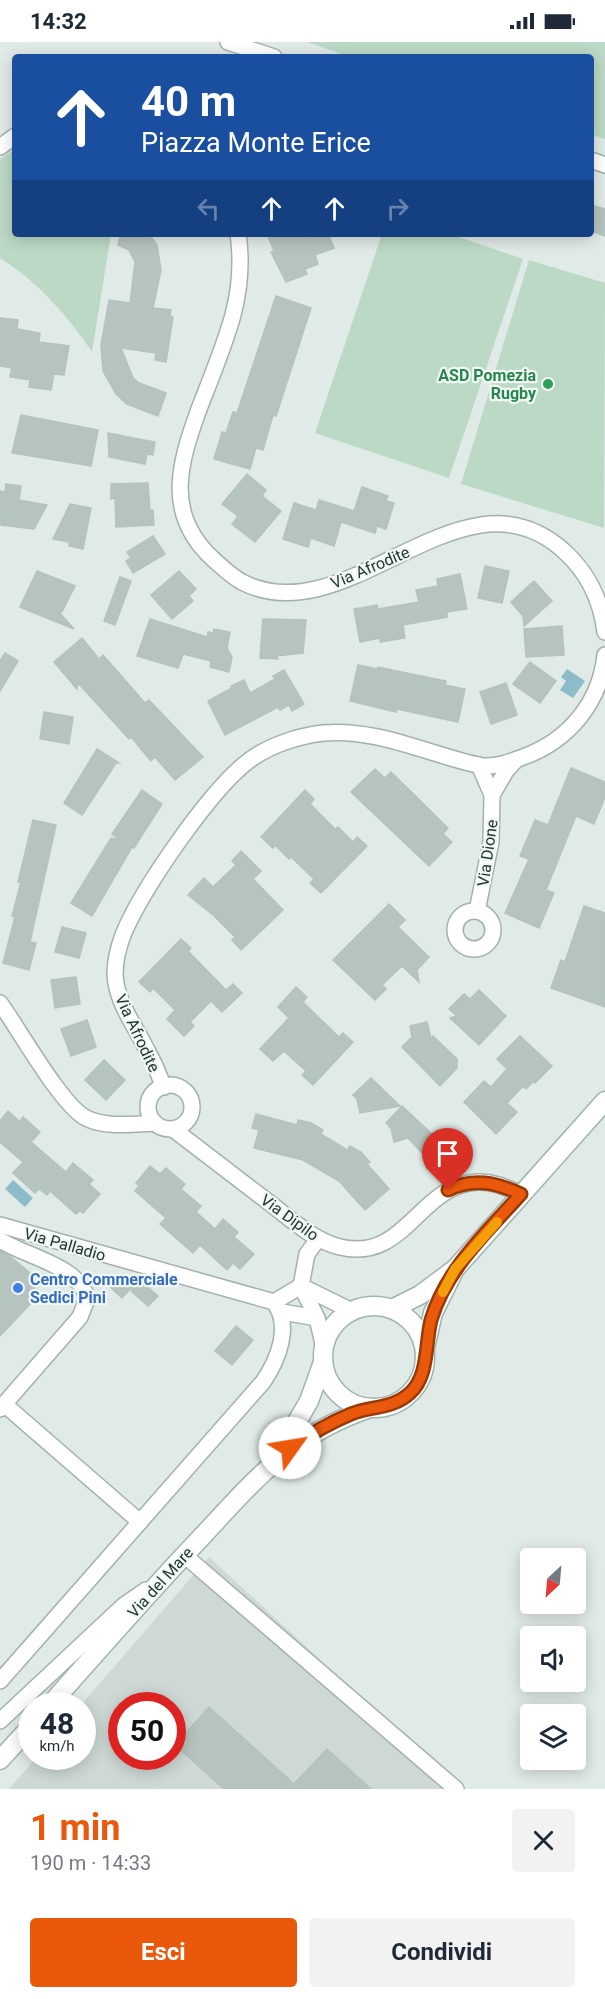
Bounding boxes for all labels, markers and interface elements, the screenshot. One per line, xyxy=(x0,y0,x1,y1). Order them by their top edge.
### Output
text: 14:32 xyxy=(30,9,87,34)
text: 40 m xyxy=(141,77,236,126)
icon: ahead xyxy=(42,78,120,156)
text: Piazza Monte Erice xyxy=(141,127,371,159)
icon: left xyxy=(192,192,225,225)
icon: ahead xyxy=(255,192,288,225)
icon: ahead xyxy=(318,192,351,225)
icon: right xyxy=(381,192,414,225)
place label: ASD Pomezia Rugby xyxy=(438,366,537,403)
marker: ASD Pomezia Rugby xyxy=(541,377,555,391)
street label: Via Afrodite xyxy=(328,542,412,593)
street label: Via Dione xyxy=(473,818,502,888)
street label: Via Afrodite xyxy=(111,991,164,1075)
pin xyxy=(422,1128,473,1190)
icon: arrive xyxy=(431,1137,464,1170)
street label: Via Dipilo xyxy=(257,1190,322,1245)
street label: Via Palladio xyxy=(22,1224,108,1265)
place label: Centro Commerciale Sedici Pini xyxy=(30,1270,178,1307)
marker: Centro Commerciale Sedici Pini xyxy=(11,1281,25,1295)
position arrow xyxy=(258,1416,322,1480)
street label: Via del Mare xyxy=(124,1543,197,1622)
north arrow xyxy=(520,1548,586,1614)
map controls xyxy=(520,1548,586,1770)
button: sound xyxy=(520,1626,586,1692)
speed limit sign: 50 xyxy=(108,1692,186,1770)
button: layers xyxy=(520,1704,586,1770)
text: 48 xyxy=(40,1706,74,1741)
text: km/h xyxy=(39,1737,75,1755)
text: 1 min xyxy=(30,1807,121,1849)
button: close xyxy=(512,1809,575,1872)
text: 190 m · 14:33 xyxy=(30,1851,151,1875)
button: Esci xyxy=(30,1918,297,1987)
button: Condividi xyxy=(309,1918,575,1987)

